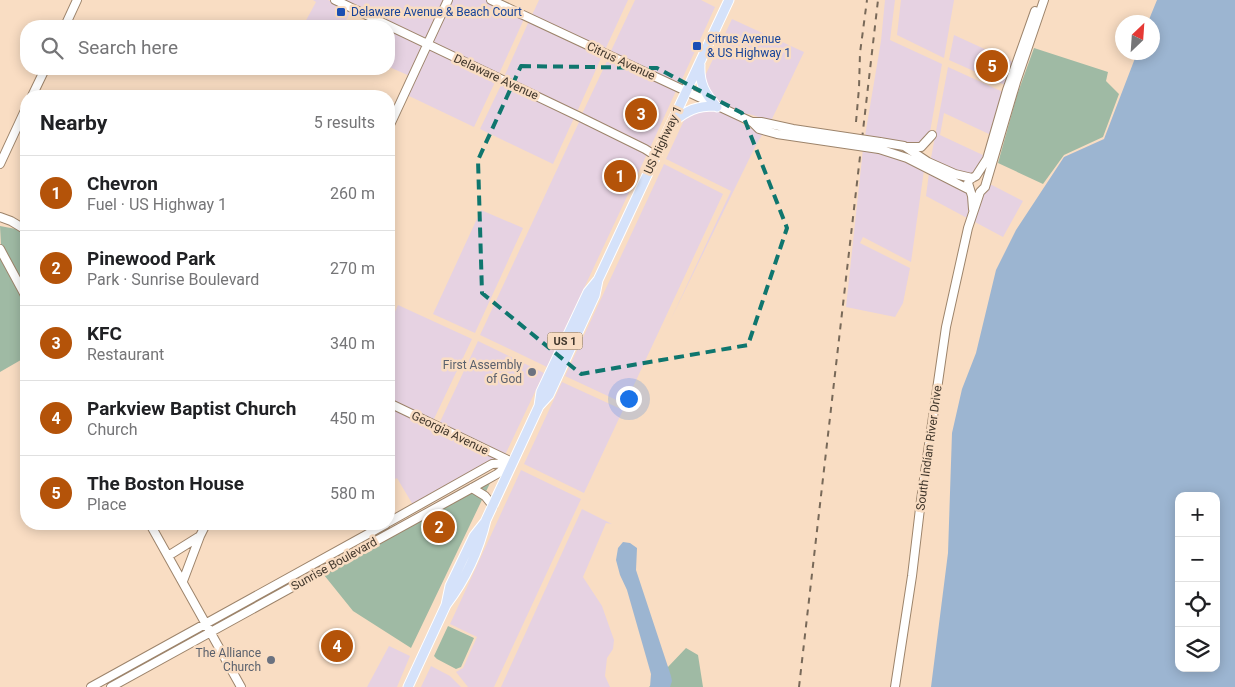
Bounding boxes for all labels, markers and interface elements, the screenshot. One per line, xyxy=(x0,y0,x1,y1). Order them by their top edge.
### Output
place label: Delaware Avenue & Beach Court xyxy=(351,5,522,19)
marker: Delaware Avenue & Beach Court xyxy=(335,6,347,18)
north arrow xyxy=(1115,15,1160,60)
search box xyxy=(20,20,395,75)
place label: Citrus Avenue & US Highway 1 xyxy=(707,32,791,60)
icon: search xyxy=(38,34,66,62)
text: Search here xyxy=(78,36,178,59)
street label: Citrus Avenue xyxy=(585,39,657,83)
marker: Citrus Avenue & US Highway 1 xyxy=(691,40,703,52)
pin: 5 xyxy=(976,47,1008,85)
street label: Delaware Avenue xyxy=(451,51,541,103)
pin: 3 xyxy=(625,95,657,133)
street label: US Highway 1 xyxy=(641,104,685,176)
text: Nearby xyxy=(40,111,107,135)
text: 5 results xyxy=(314,113,375,132)
pin: 1 xyxy=(604,157,636,195)
text: Chevron xyxy=(87,172,158,195)
text: 1 xyxy=(51,184,61,203)
text: 260 m xyxy=(330,184,375,203)
text: Fuel · US Highway 1 xyxy=(87,195,227,214)
text: Pinewood Park xyxy=(87,247,215,270)
text: 2 xyxy=(51,259,61,278)
text: 270 m xyxy=(330,259,375,278)
text: Park · Sunrise Boulevard xyxy=(87,270,259,289)
text: KFC xyxy=(87,322,122,345)
road number: US 1 xyxy=(548,332,582,350)
text: 3 xyxy=(51,334,61,353)
text: 340 m xyxy=(330,334,375,353)
text: Restaurant xyxy=(87,345,164,364)
place label: First Assembly of God xyxy=(443,358,522,386)
marker: First Assembly of God xyxy=(526,366,538,378)
street label: South Indian River Drive xyxy=(913,385,945,511)
your location xyxy=(616,386,642,412)
text: Parkview Baptist Church xyxy=(87,397,296,420)
street label: Georgia Avenue xyxy=(409,408,491,458)
text: 4 xyxy=(51,409,61,428)
text: 450 m xyxy=(330,409,375,428)
text: Church xyxy=(87,420,138,439)
text: The Boston House xyxy=(87,472,244,495)
text: 5 xyxy=(51,484,61,503)
text: 580 m xyxy=(330,484,375,503)
map controls xyxy=(1175,492,1220,672)
button: + xyxy=(1175,492,1220,537)
text: Place xyxy=(87,495,127,514)
pin: 2 xyxy=(423,508,455,546)
street label: Sunrise Boulevard xyxy=(289,535,379,593)
button: − xyxy=(1175,537,1220,582)
button: locate xyxy=(1175,582,1220,627)
pin: 4 xyxy=(321,627,353,665)
button: layers xyxy=(1175,627,1220,672)
place label: The Alliance Church xyxy=(196,646,261,674)
marker: The Alliance Church xyxy=(265,654,277,666)

